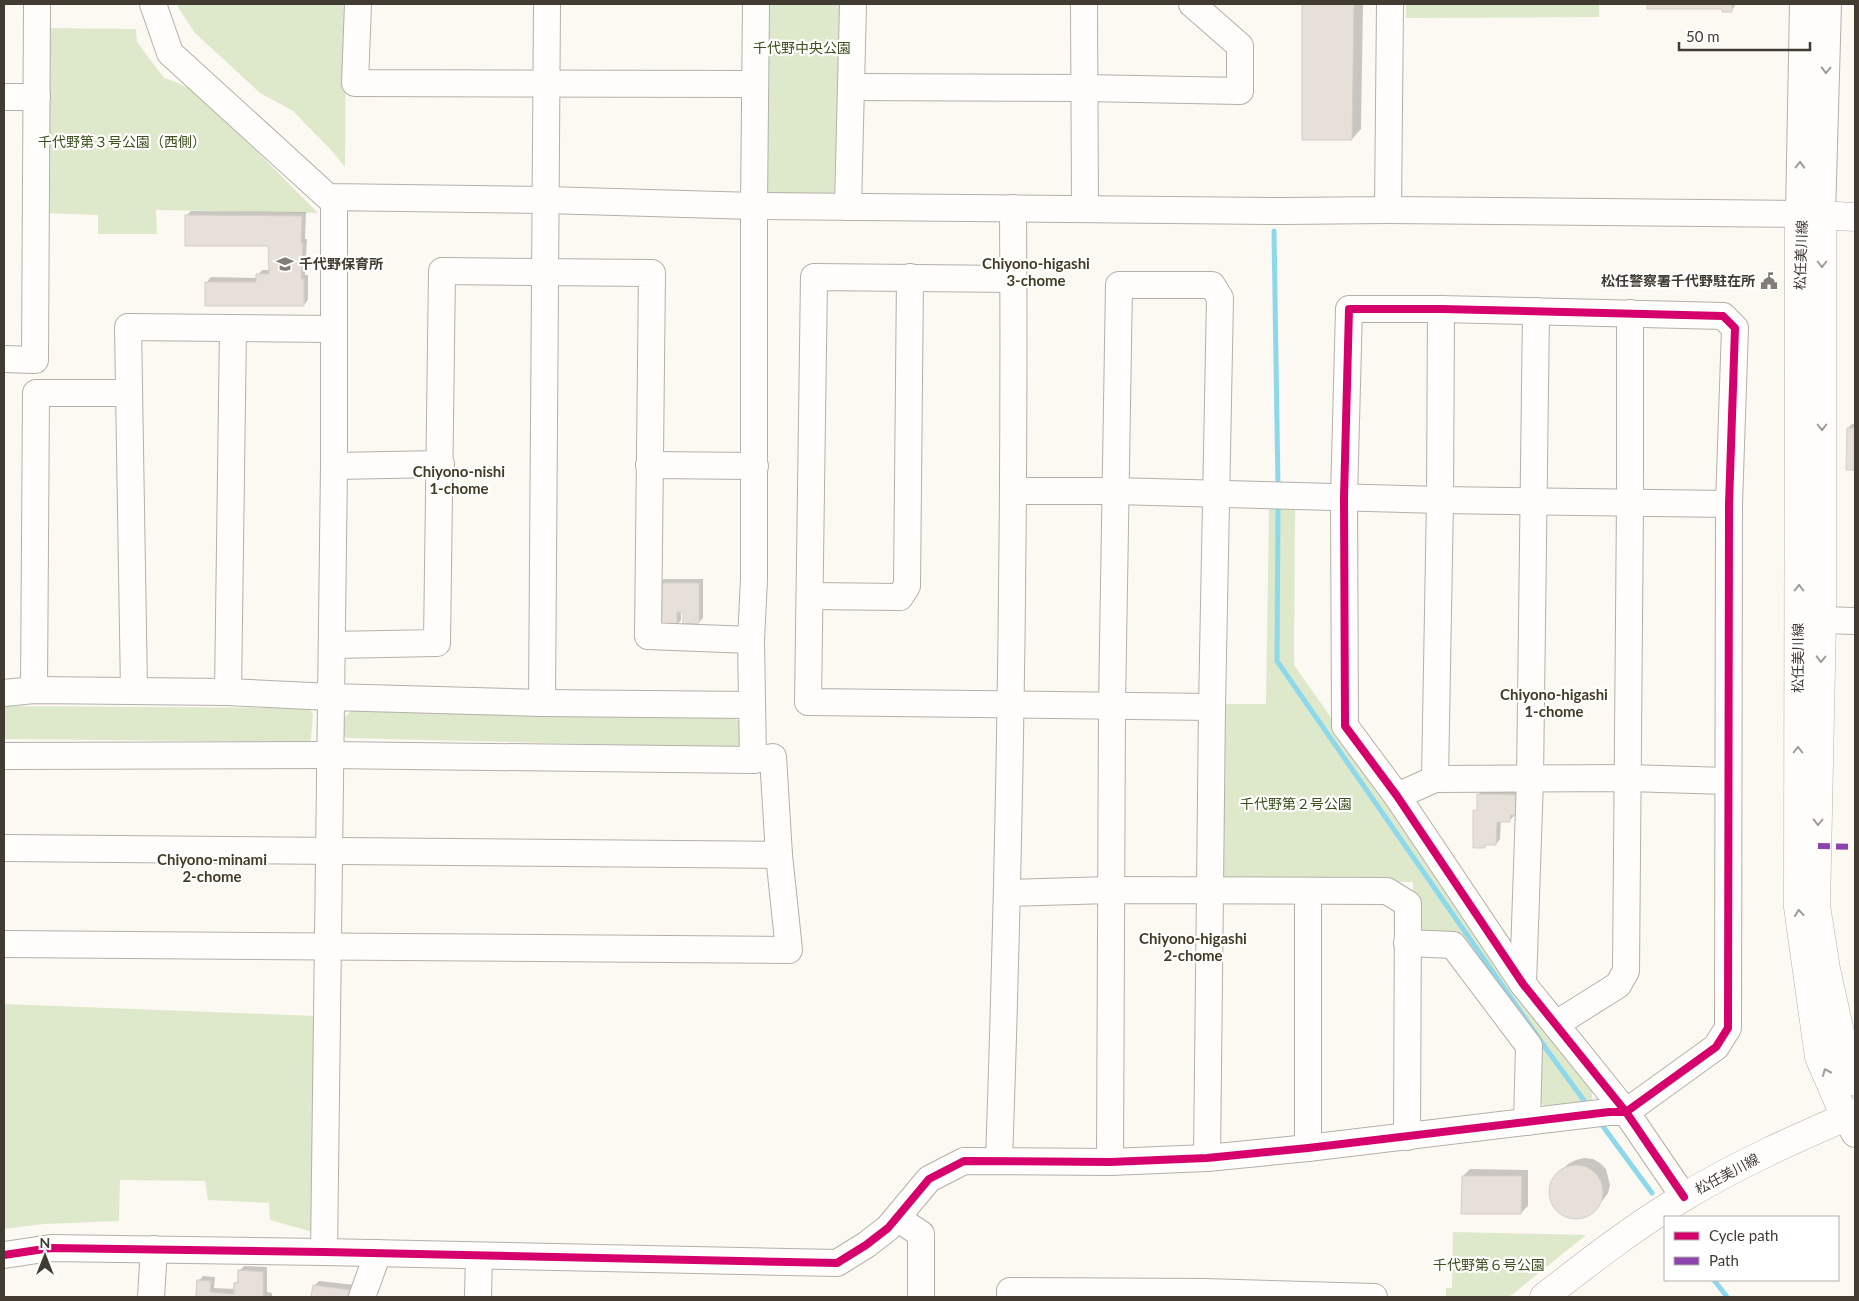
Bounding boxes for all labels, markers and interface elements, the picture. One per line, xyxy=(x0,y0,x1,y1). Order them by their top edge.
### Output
scale bar xyxy=(1679,20,1810,52)
text: 50 m xyxy=(1686,27,1720,45)
park label: 千代野中央公園 xyxy=(753,39,851,56)
one-way arrow xyxy=(1821,66,1832,74)
park label: 千代野第３号公園（西側） xyxy=(38,133,206,150)
one-way arrow xyxy=(1795,161,1805,169)
street label: 松任美川線 xyxy=(1791,220,1810,290)
school or university icon: 千代野保育所 xyxy=(275,254,295,274)
district label: Chiyono-higashi 3-chome xyxy=(982,254,1090,289)
place label: 千代野保育所 xyxy=(299,255,383,272)
one-way arrow xyxy=(1817,260,1827,268)
public building icon: 松任警察署千代野駐在所 xyxy=(1759,271,1779,291)
place label: 松任警察署千代野駐在所 xyxy=(1601,272,1755,289)
one-way arrow xyxy=(1817,423,1827,431)
district label: Chiyono-nishi 1-chome xyxy=(413,462,505,497)
one-way arrow xyxy=(1794,584,1804,592)
street label: 松任美川線 xyxy=(1789,623,1806,693)
one-way arrow xyxy=(1816,655,1827,663)
district label: Chiyono-higashi 1-chome xyxy=(1500,685,1608,720)
one-way arrow xyxy=(1793,746,1803,754)
park label: 千代野第２号公園 xyxy=(1240,795,1352,812)
one-way arrow xyxy=(1813,818,1823,826)
district label: Chiyono-minami 2-chome xyxy=(157,850,267,885)
one-way arrow xyxy=(1794,909,1805,917)
district label: Chiyono-higashi 2-chome xyxy=(1139,929,1247,964)
one-way arrow xyxy=(1821,1068,1832,1077)
street label: 松任美川線 xyxy=(1692,1150,1762,1197)
legend xyxy=(1664,1216,1839,1281)
text: Cycle path xyxy=(1709,1226,1778,1244)
north arrow xyxy=(20,1231,70,1281)
text: N xyxy=(40,1234,50,1251)
text: Path xyxy=(1709,1251,1739,1269)
park label: 千代野第６号公園 xyxy=(1433,1256,1545,1273)

